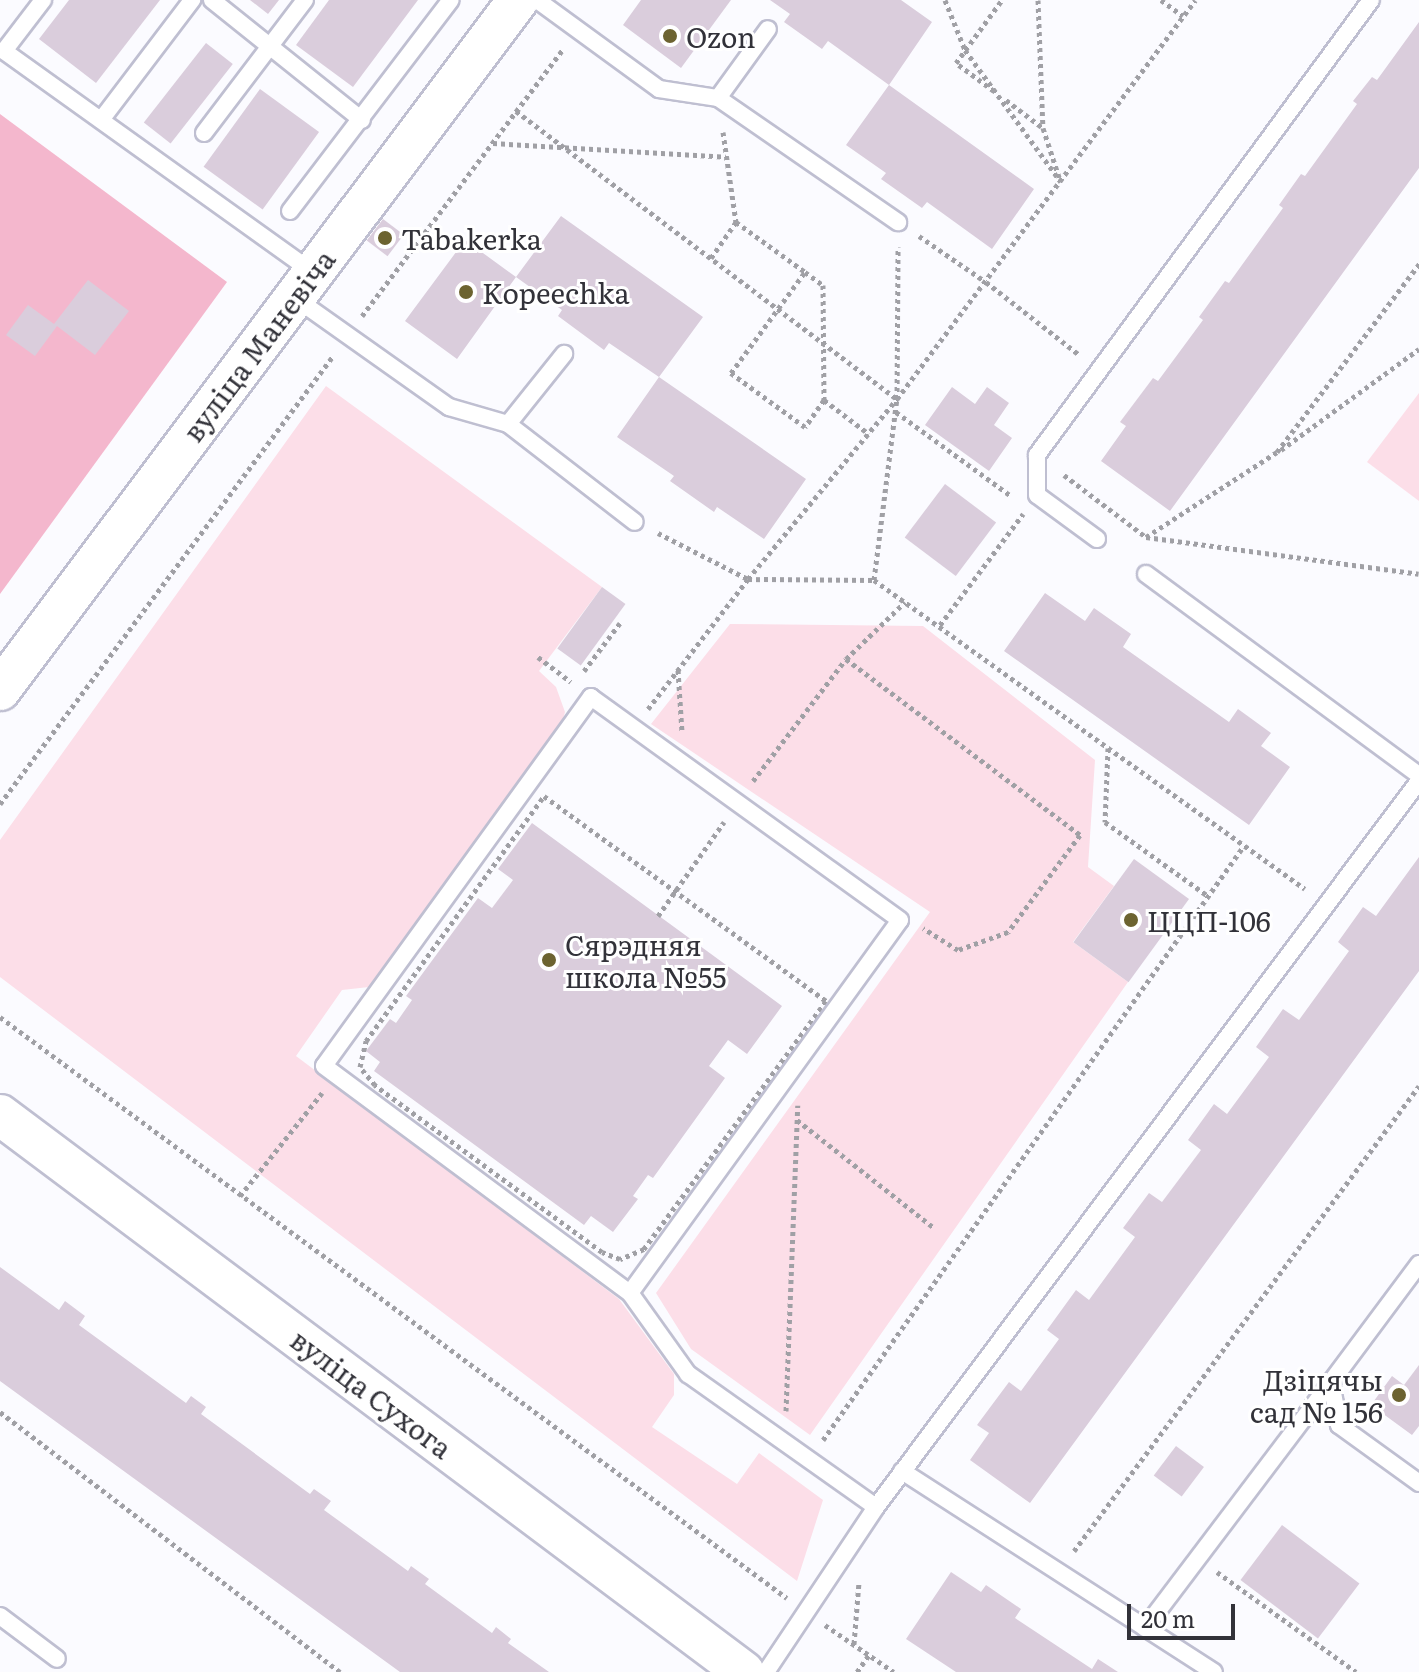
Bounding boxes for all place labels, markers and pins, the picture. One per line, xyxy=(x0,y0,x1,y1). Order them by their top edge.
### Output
place label: Ozon xyxy=(686,19,756,53)
marker: Ozon xyxy=(661,27,679,45)
place label: Tabakerka xyxy=(401,221,542,255)
marker: Tabakerka xyxy=(376,229,394,247)
place label: Kopeechka xyxy=(482,275,629,309)
marker: Kopeechka xyxy=(457,283,475,301)
place label: ЦЦП-106 xyxy=(1147,903,1271,937)
marker: ЦЦП-106 xyxy=(1122,911,1140,929)
place label: Сярэдняя школа №55 xyxy=(565,927,726,993)
marker: Сярэдняя школа №55 xyxy=(540,951,558,969)
place label: Дзіцячы сад № 156 xyxy=(1250,1362,1383,1428)
marker: Дзіцячы сад № 156 xyxy=(1390,1386,1408,1404)

